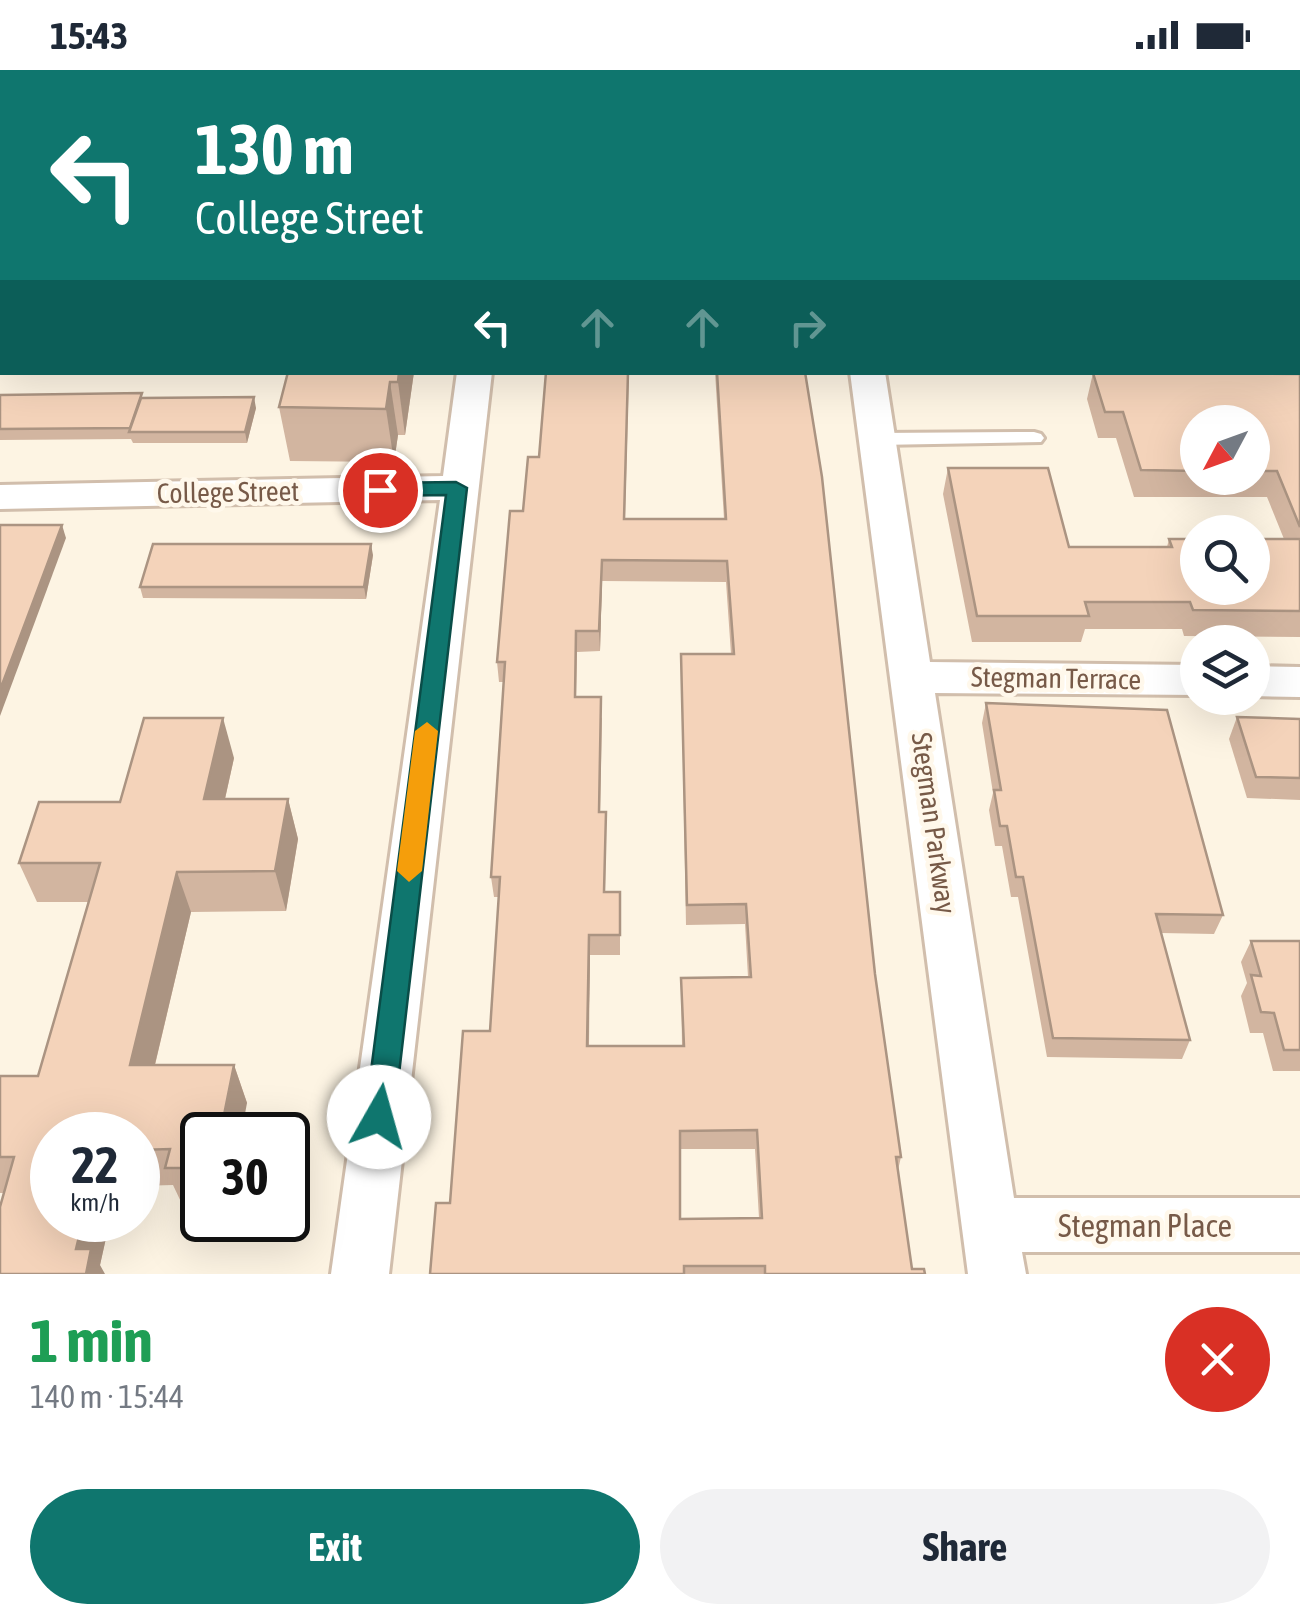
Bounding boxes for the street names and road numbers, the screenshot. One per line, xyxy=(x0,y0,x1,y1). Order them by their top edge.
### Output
street label: College Street xyxy=(156,475,300,509)
street label: Stegman Terrace xyxy=(971,661,1141,695)
street label: Stegman Parkway xyxy=(905,730,963,916)
street label: Stegman Place xyxy=(1058,1207,1232,1244)

